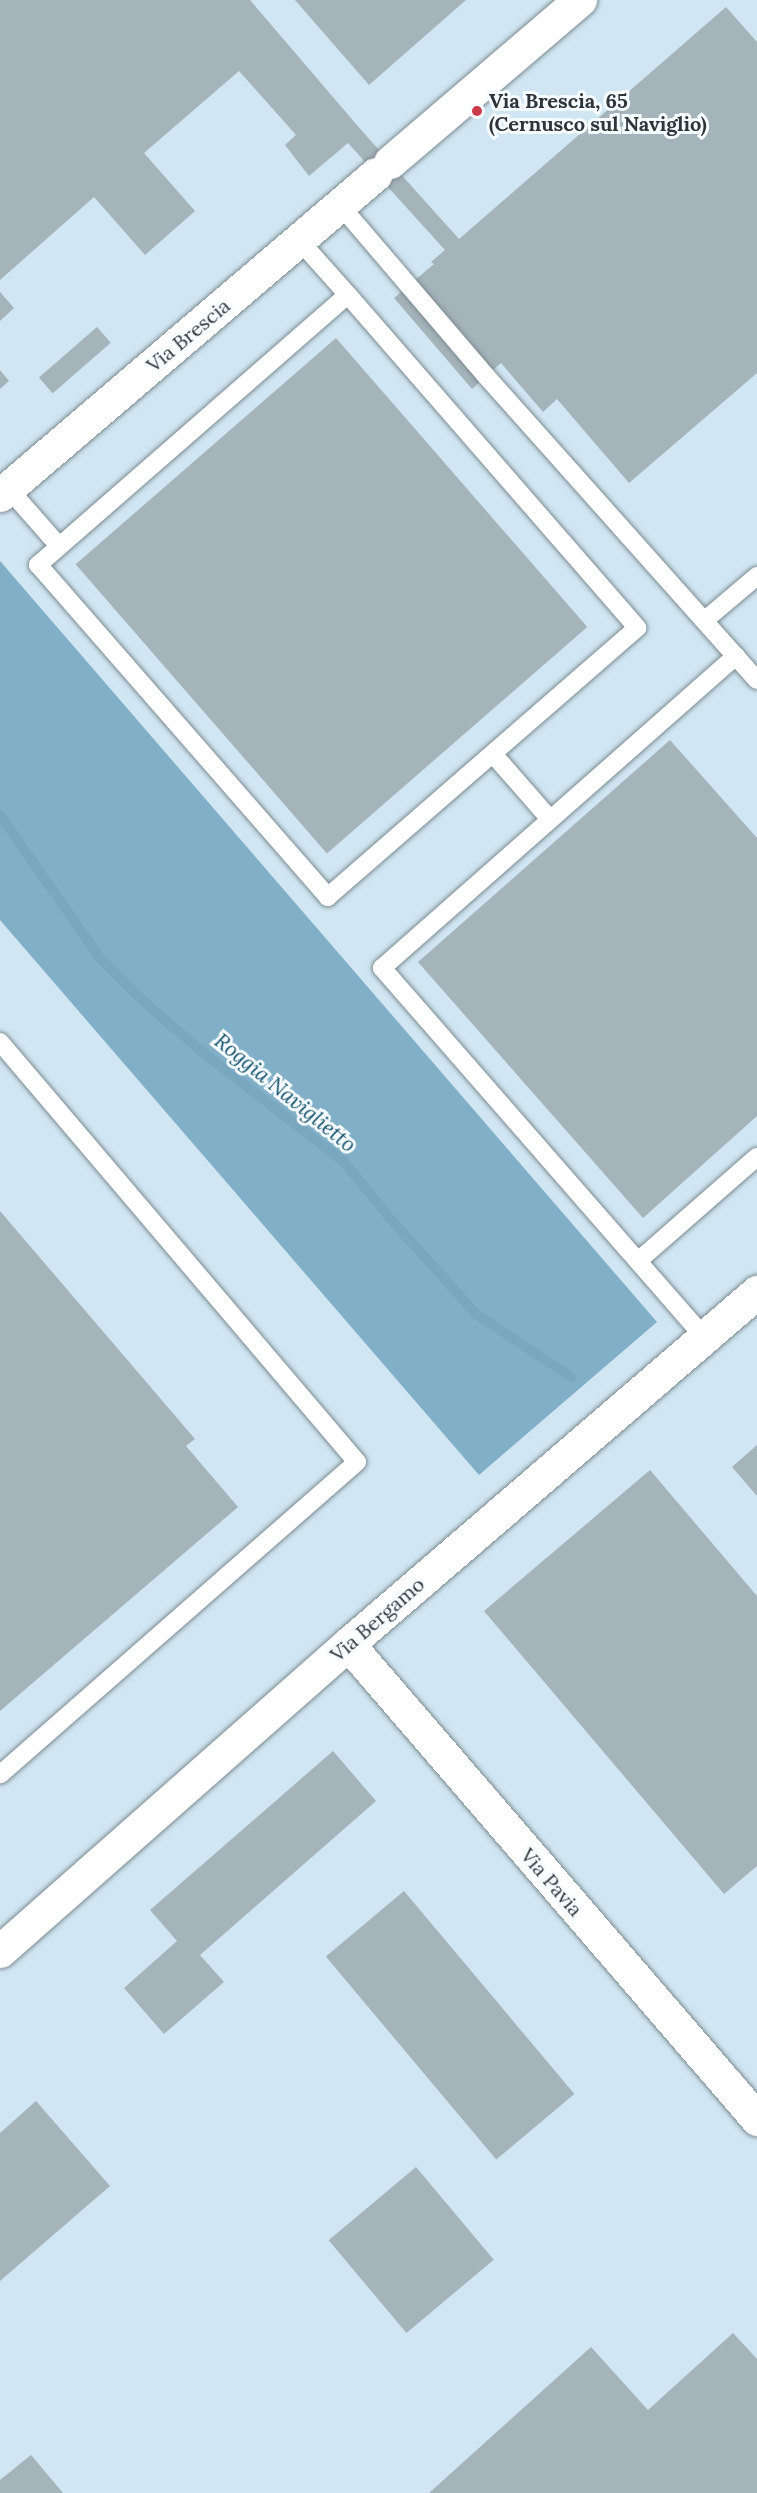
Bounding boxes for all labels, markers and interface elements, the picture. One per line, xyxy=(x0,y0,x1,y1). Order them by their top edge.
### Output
place label: Via Brescia, 65 (Cernusco sul Naviglio) xyxy=(489,88,707,135)
marker: Via Brescia, 65 (Cernusco sul Naviglio) xyxy=(470,104,484,118)
street label: Via Brescia xyxy=(141,293,235,377)
water label: Roggia Naviglietto xyxy=(209,1028,361,1158)
street label: Via Bergamo xyxy=(325,1572,429,1666)
street label: Via Pavia xyxy=(516,1843,588,1921)

